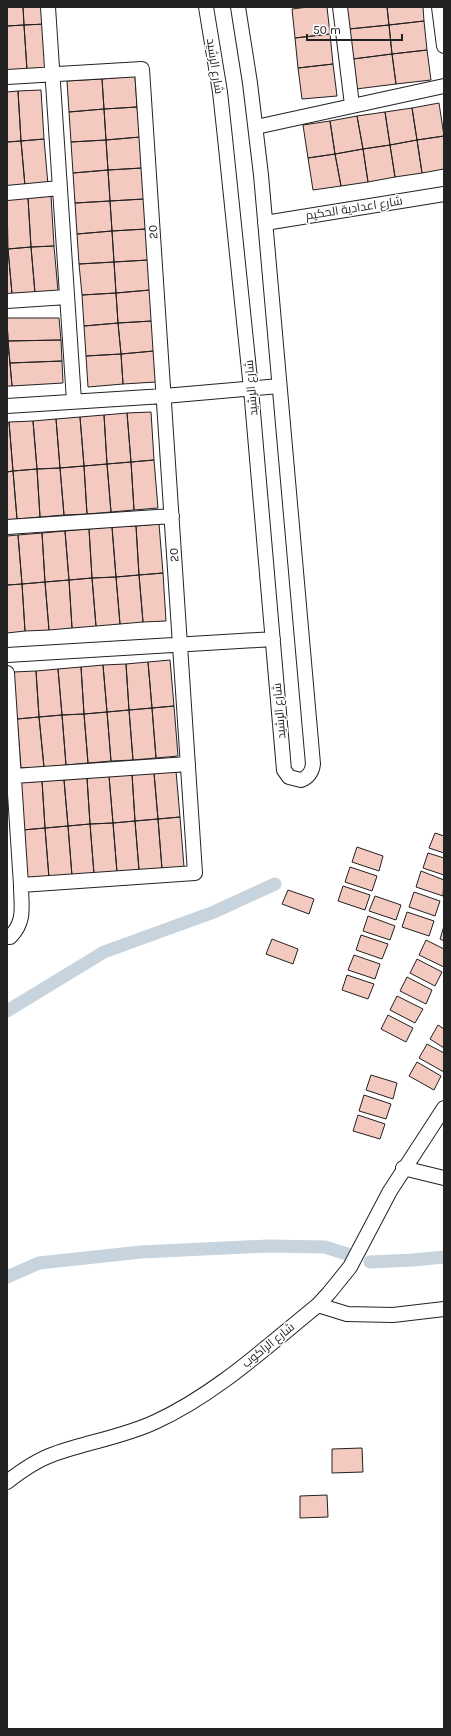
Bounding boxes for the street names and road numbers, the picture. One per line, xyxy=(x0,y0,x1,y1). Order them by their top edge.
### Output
street label: شارع الرشيد xyxy=(203,37,226,95)
street label: شارع اعدادية الحكيم xyxy=(305,193,404,224)
street label: 20 xyxy=(146,224,160,240)
street label: شارع الرشيد xyxy=(242,359,261,417)
street label: 20 xyxy=(167,547,181,563)
street label: شارع الرشيد xyxy=(270,682,289,740)
street label: شارع الراكوب xyxy=(239,1320,298,1371)

